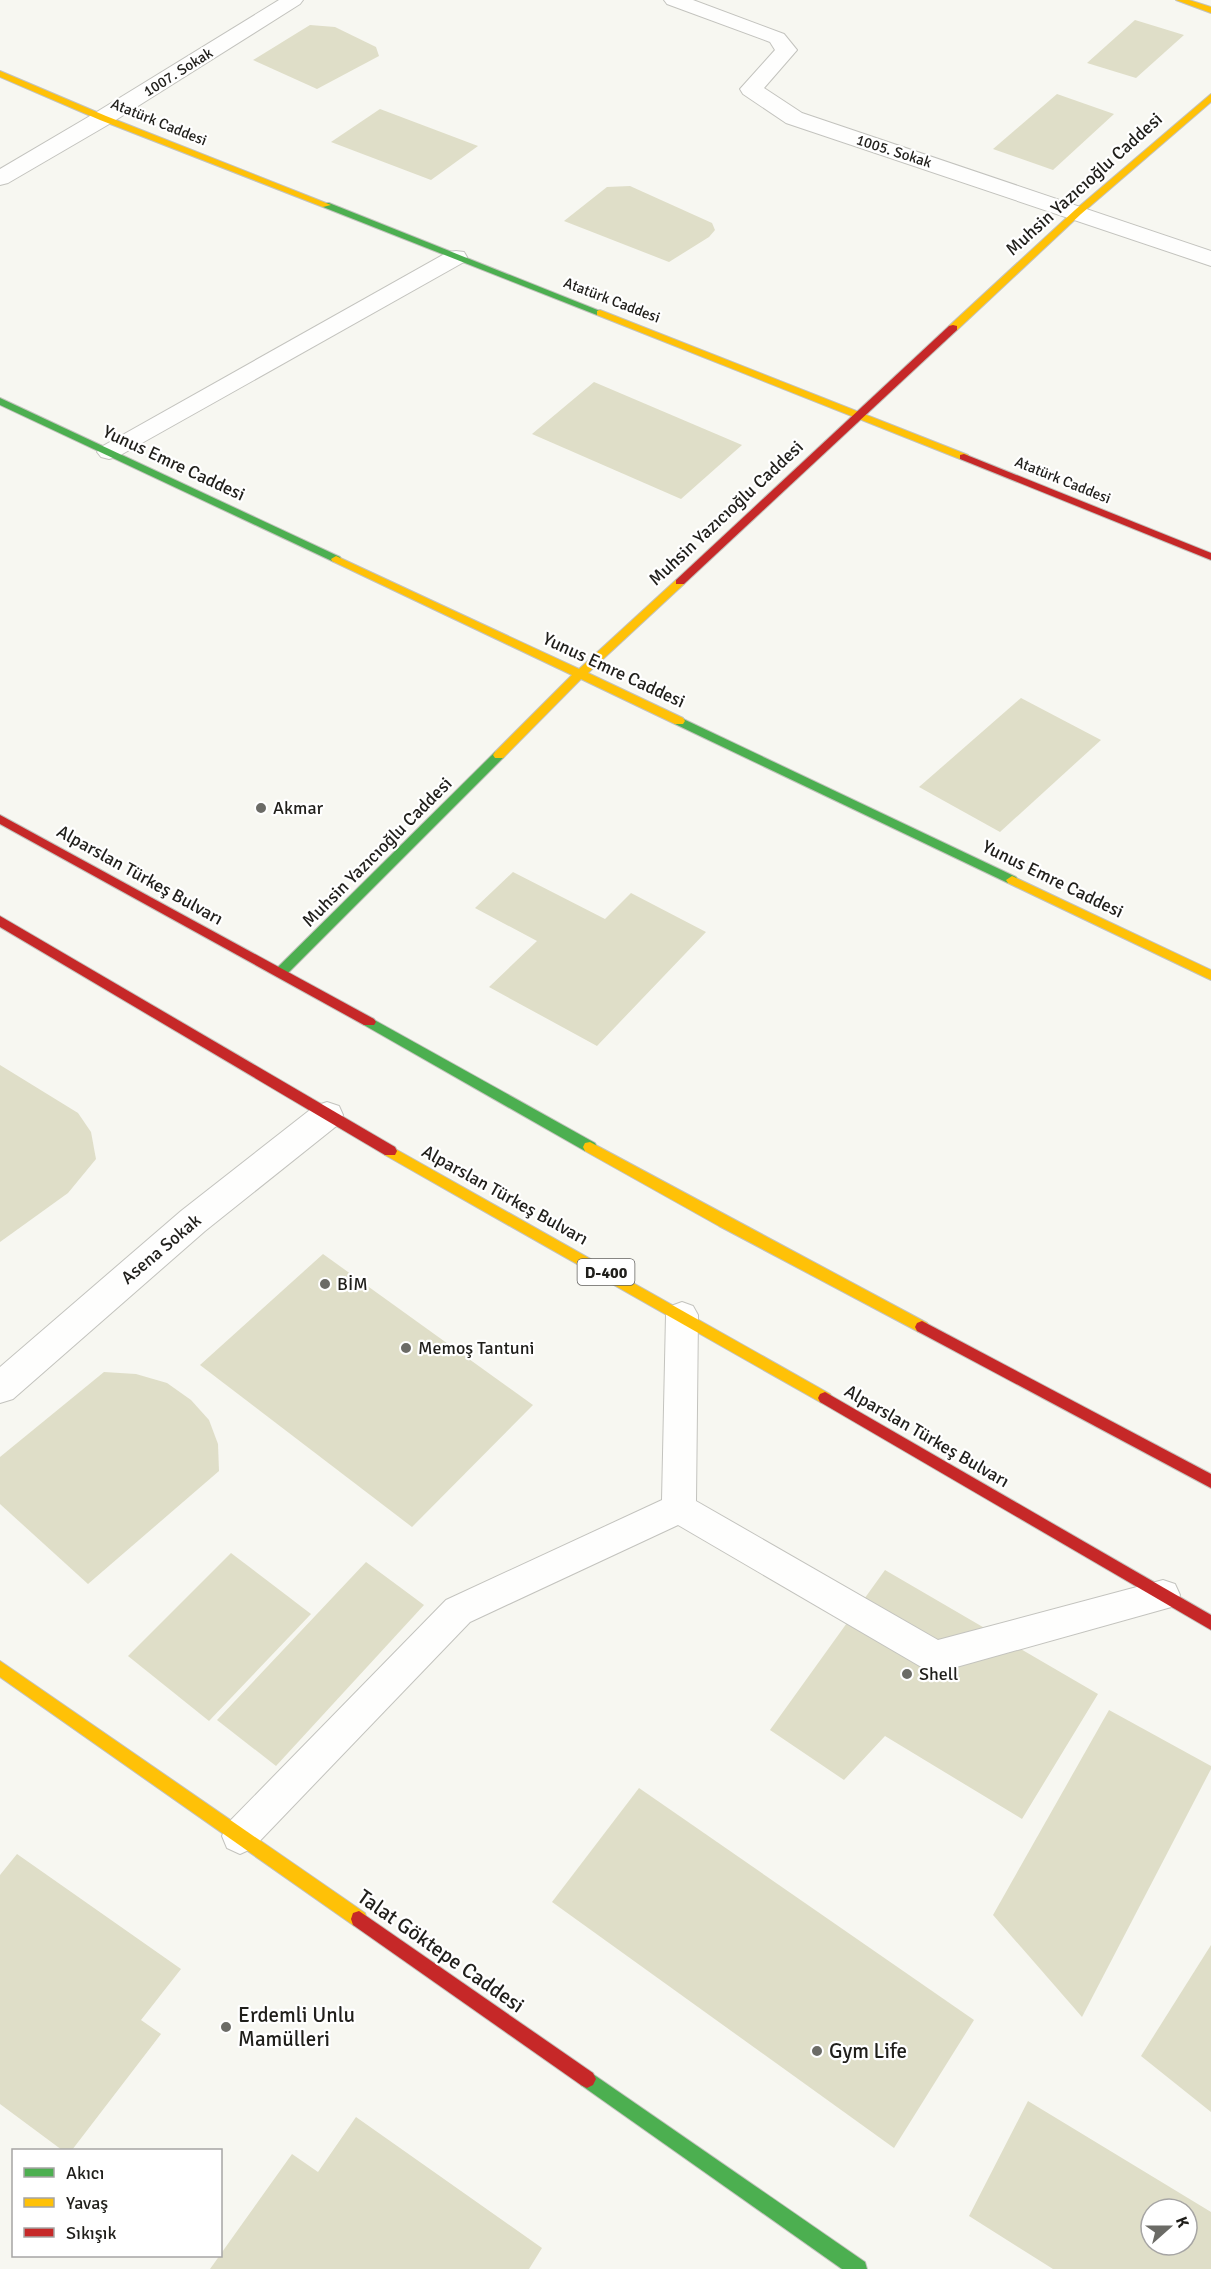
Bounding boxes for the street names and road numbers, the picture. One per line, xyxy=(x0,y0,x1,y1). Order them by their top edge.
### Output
street label: 1007. Sokak xyxy=(140,43,216,100)
street label: Atatürk Caddesi xyxy=(108,95,210,149)
street label: Muhsin Yazıcıoğlu Caddesi xyxy=(1001,108,1167,260)
street label: 1005. Sokak xyxy=(854,130,935,172)
street label: Atatürk Caddesi xyxy=(561,273,663,327)
street label: Yunus Emre Caddesi xyxy=(100,420,248,506)
street label: Muhsin Yazıcıoğlu Caddesi xyxy=(644,436,808,590)
street label: Atatürk Caddesi xyxy=(1012,453,1114,507)
street label: Yunus Emre Caddesi xyxy=(540,627,688,713)
street label: Muhsin Yazıcıoğlu Caddesi xyxy=(297,772,457,932)
street label: Alparslan Türkeş Bulvarı xyxy=(53,820,227,930)
street label: Yunus Emre Caddesi xyxy=(979,835,1127,923)
street label: Alparslan Türkeş Bulvarı xyxy=(418,1140,592,1250)
street label: Asena Sokak xyxy=(117,1209,205,1289)
road number: D-400 xyxy=(578,1259,634,1285)
street label: Alparslan Türkeş Bulvarı xyxy=(841,1380,1013,1492)
street label: Talat Göktepe Caddesi xyxy=(353,1884,529,2018)

